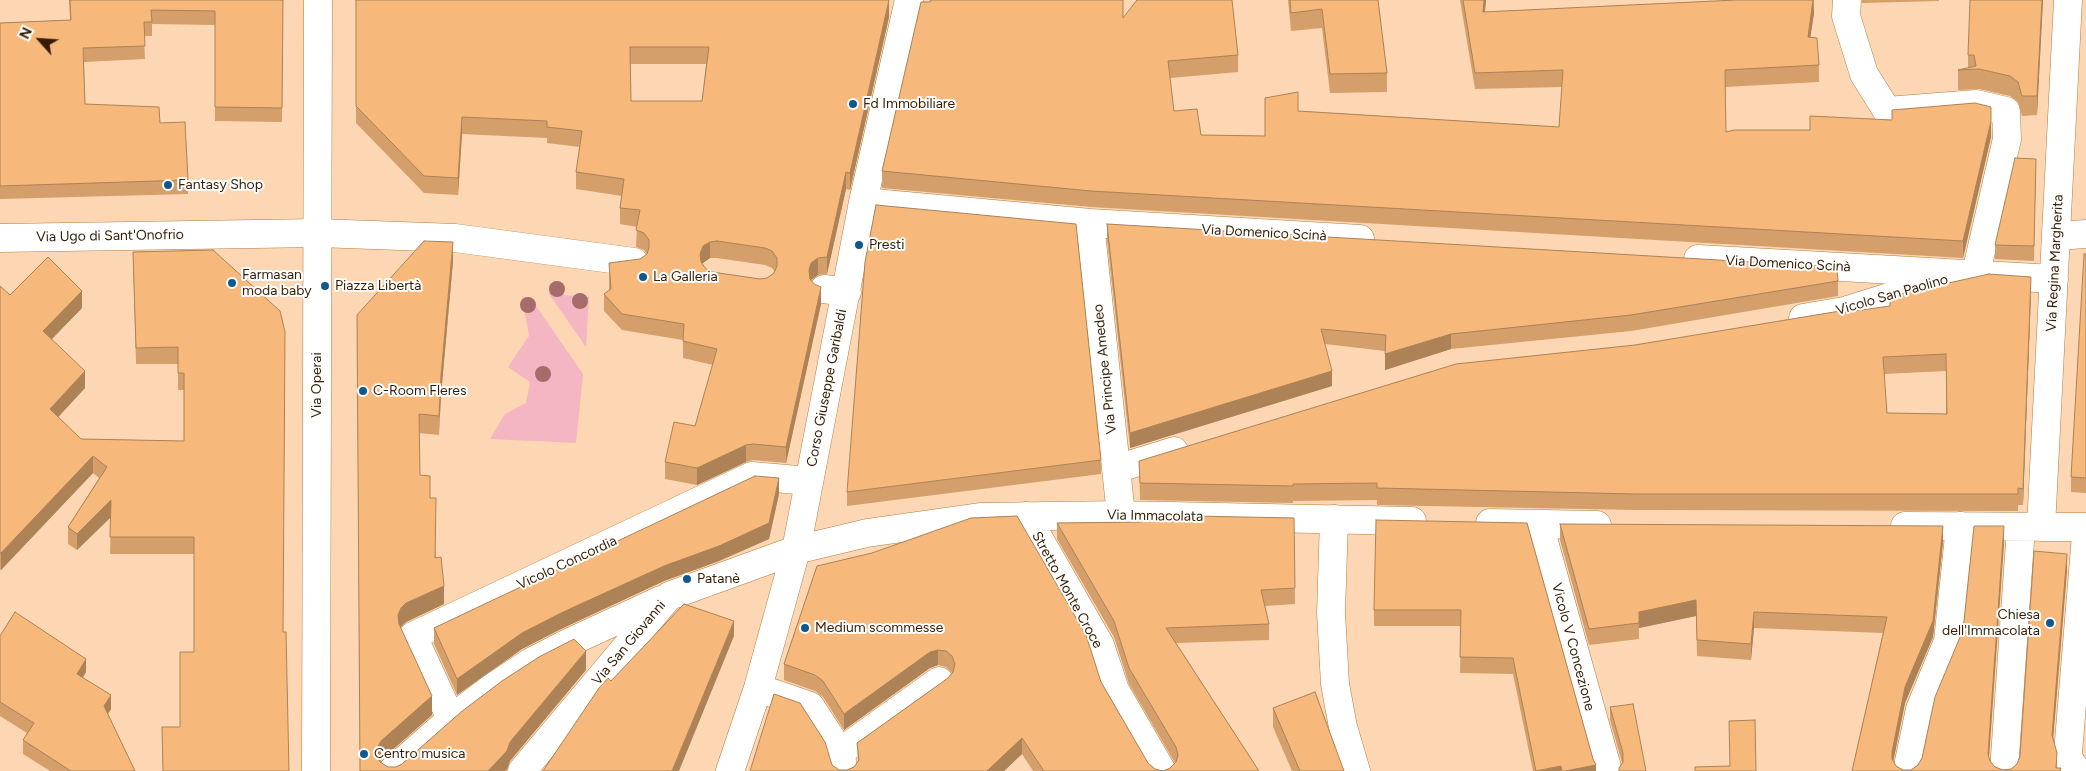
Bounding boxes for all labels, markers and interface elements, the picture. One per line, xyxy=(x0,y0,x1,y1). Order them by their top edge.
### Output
north arrow xyxy=(15,15,65,65)
text: N xyxy=(16,25,36,42)
place label: Fd Immobiliare xyxy=(863,96,955,112)
marker: Fd Immobiliare xyxy=(847,98,859,110)
place label: Fantasy Shop xyxy=(178,177,263,193)
marker: Fantasy Shop xyxy=(162,179,174,191)
street label: Via Regina Margherita xyxy=(2043,194,2067,332)
street label: Via Domenico Scinà xyxy=(1201,221,1327,245)
street label: Via Ugo di Sant'Onofrio xyxy=(36,226,184,246)
place label: Presti xyxy=(869,237,904,253)
marker: Presti xyxy=(853,239,865,251)
street label: Via Domenico Scinà xyxy=(1725,252,1851,276)
place label: Farmasan moda baby xyxy=(242,267,312,300)
place label: La Galleria xyxy=(653,269,718,285)
marker: La Galleria xyxy=(637,271,649,283)
street label: Vicolo San Paolino xyxy=(1834,271,1950,319)
marker: Farmasan moda baby xyxy=(226,277,238,289)
place label: Piazza Libertà xyxy=(335,278,421,294)
marker: Piazza Libertà xyxy=(319,280,331,292)
street label: Via Principe Amedeo xyxy=(1090,303,1120,435)
street label: Corso Giuseppe Garibaldi xyxy=(803,308,851,468)
street label: Via Operai xyxy=(309,352,325,418)
place label: C-Room Fleres xyxy=(373,383,467,399)
marker: C-Room Fleres xyxy=(357,385,369,397)
street label: Via Immacolata xyxy=(1107,507,1203,525)
street label: Stretto Monte Croce xyxy=(1028,529,1106,651)
street label: Vicolo Concordia xyxy=(514,532,620,594)
place label: Patanè xyxy=(697,571,740,587)
marker: Patanè xyxy=(681,573,693,585)
street label: Vicolo V Concezione xyxy=(1548,581,1598,713)
street label: Via San Giovanni xyxy=(589,597,669,689)
place label: Chiesa dell'Immacolata xyxy=(1942,607,2040,640)
marker: Chiesa dell'Immacolata xyxy=(2044,617,2056,629)
place label: Medium scommesse xyxy=(815,620,944,636)
marker: Medium scommesse xyxy=(799,622,811,634)
place label: Centro musica xyxy=(374,746,465,762)
marker: Centro musica xyxy=(358,748,370,760)

